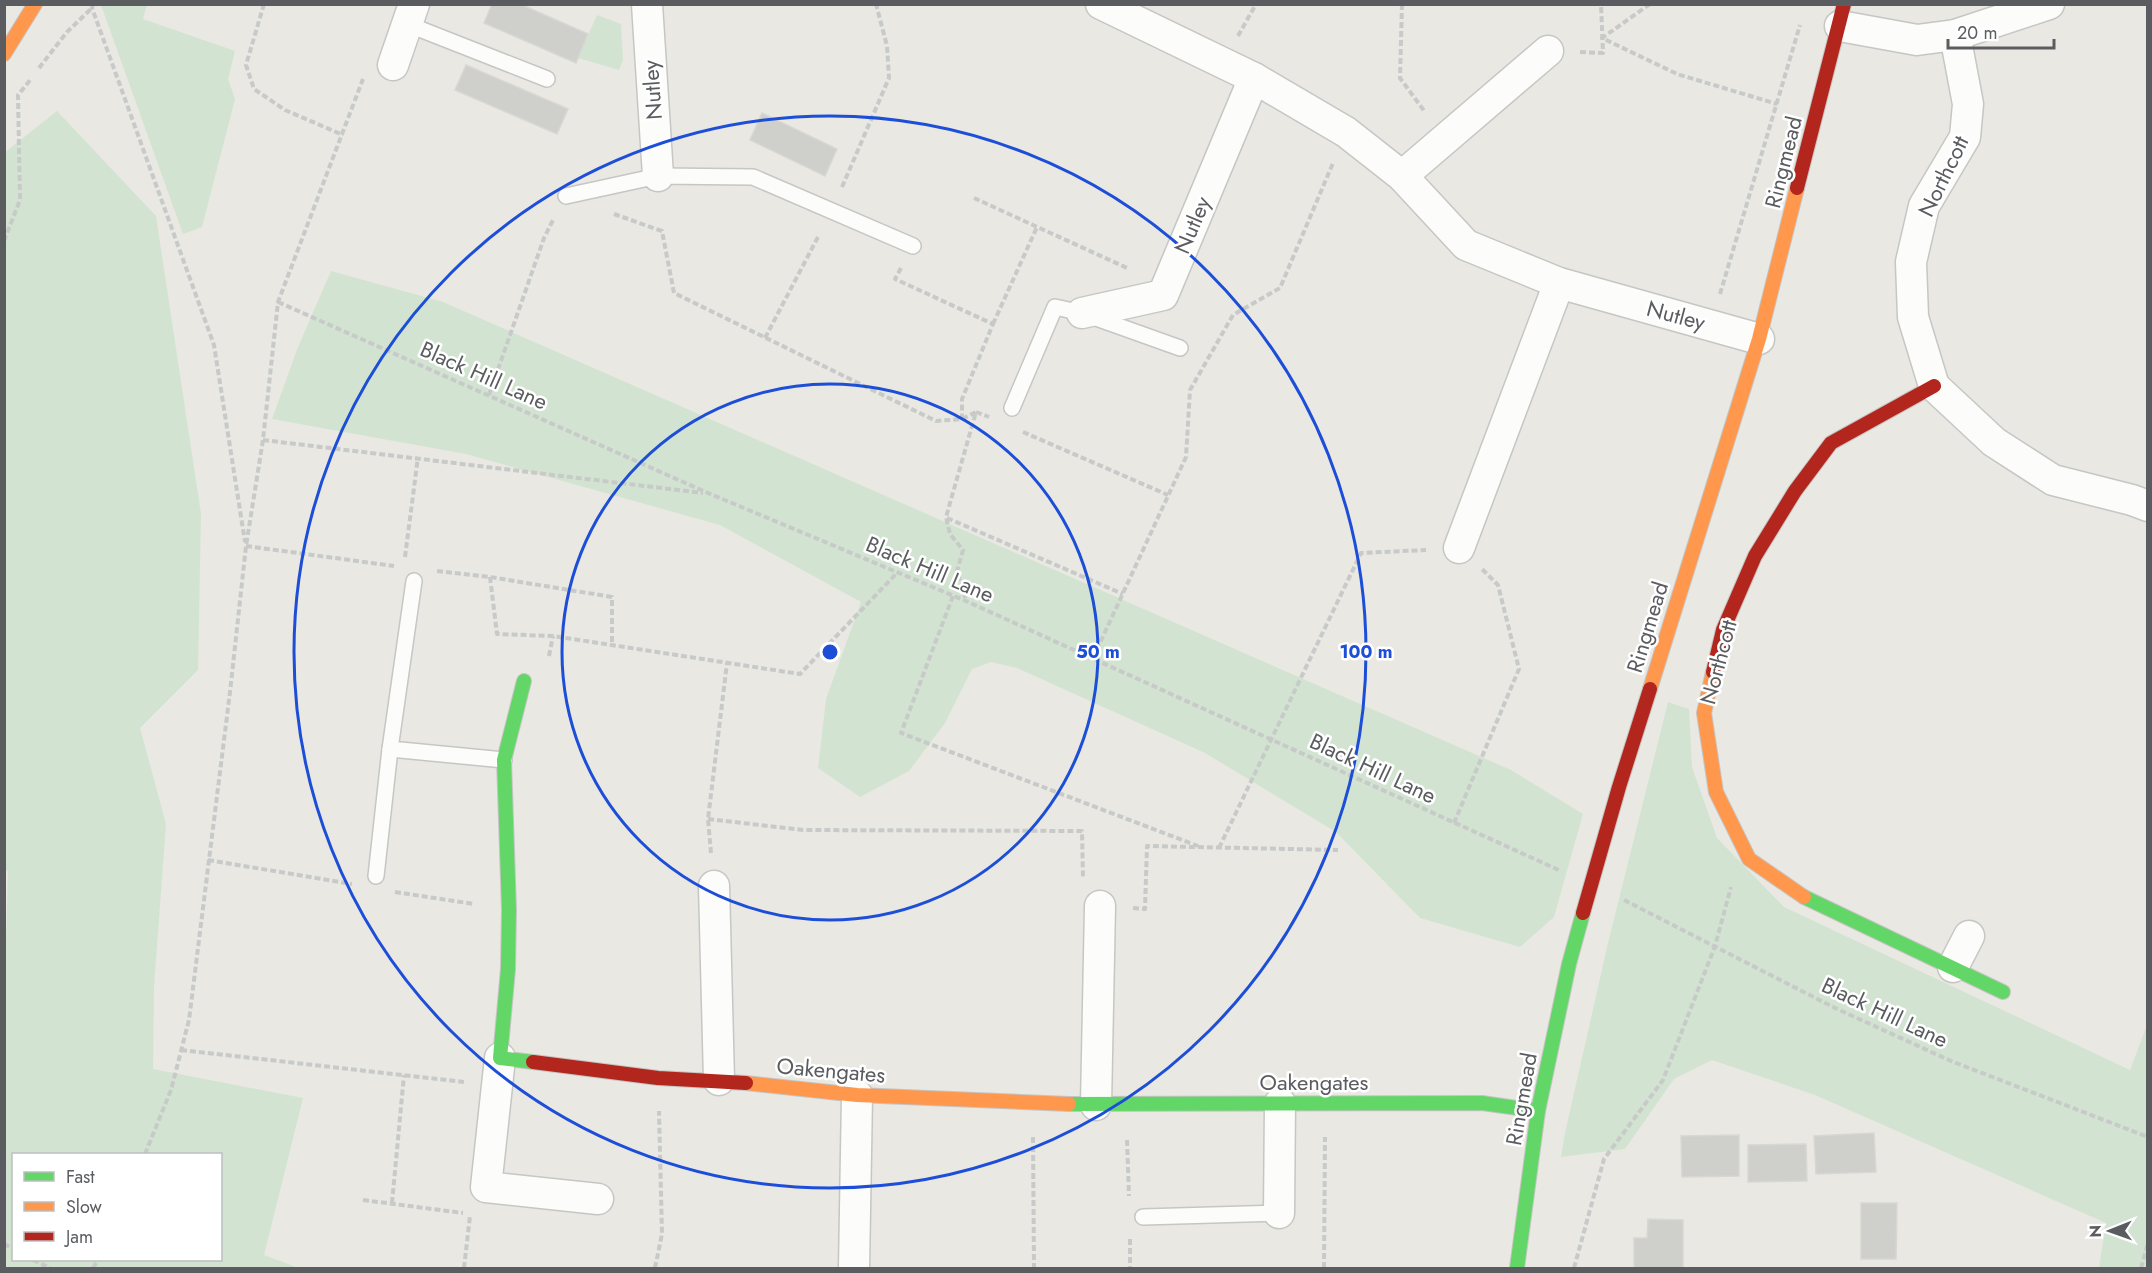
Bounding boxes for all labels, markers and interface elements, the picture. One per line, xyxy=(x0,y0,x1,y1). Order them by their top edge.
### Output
scale bar xyxy=(1948,12,2054,50)
text: 20 m xyxy=(1957,20,1997,46)
street label: Nutley xyxy=(634,59,670,121)
street label: Ringmead xyxy=(1756,113,1810,211)
street label: Northcott xyxy=(1910,129,1977,222)
street label: Nutley xyxy=(1166,191,1218,259)
street label: Nutley xyxy=(1643,292,1709,338)
street label: Black Hill Lane xyxy=(415,333,553,417)
street label: Black Hill Lane xyxy=(861,528,999,610)
street label: Ringmead xyxy=(1618,577,1676,677)
street label: Northcott xyxy=(1691,615,1745,708)
text: 50 m xyxy=(1076,639,1120,665)
text: 100 m xyxy=(1339,639,1393,665)
centre of rings xyxy=(820,642,840,662)
street label: Black Hill Lane xyxy=(1304,725,1442,811)
street label: Black Hill Lane xyxy=(1816,969,1954,1055)
street label: Oakengates xyxy=(775,1049,887,1091)
street label: Ringmead xyxy=(1497,1050,1545,1148)
street label: Oakengates xyxy=(1260,1066,1369,1098)
legend xyxy=(12,1153,222,1261)
text: Fast xyxy=(66,1164,95,1190)
text: Slow xyxy=(66,1194,103,1220)
north arrow xyxy=(2080,1201,2140,1261)
text: Jam xyxy=(64,1224,93,1250)
text: N xyxy=(2084,1225,2107,1238)

